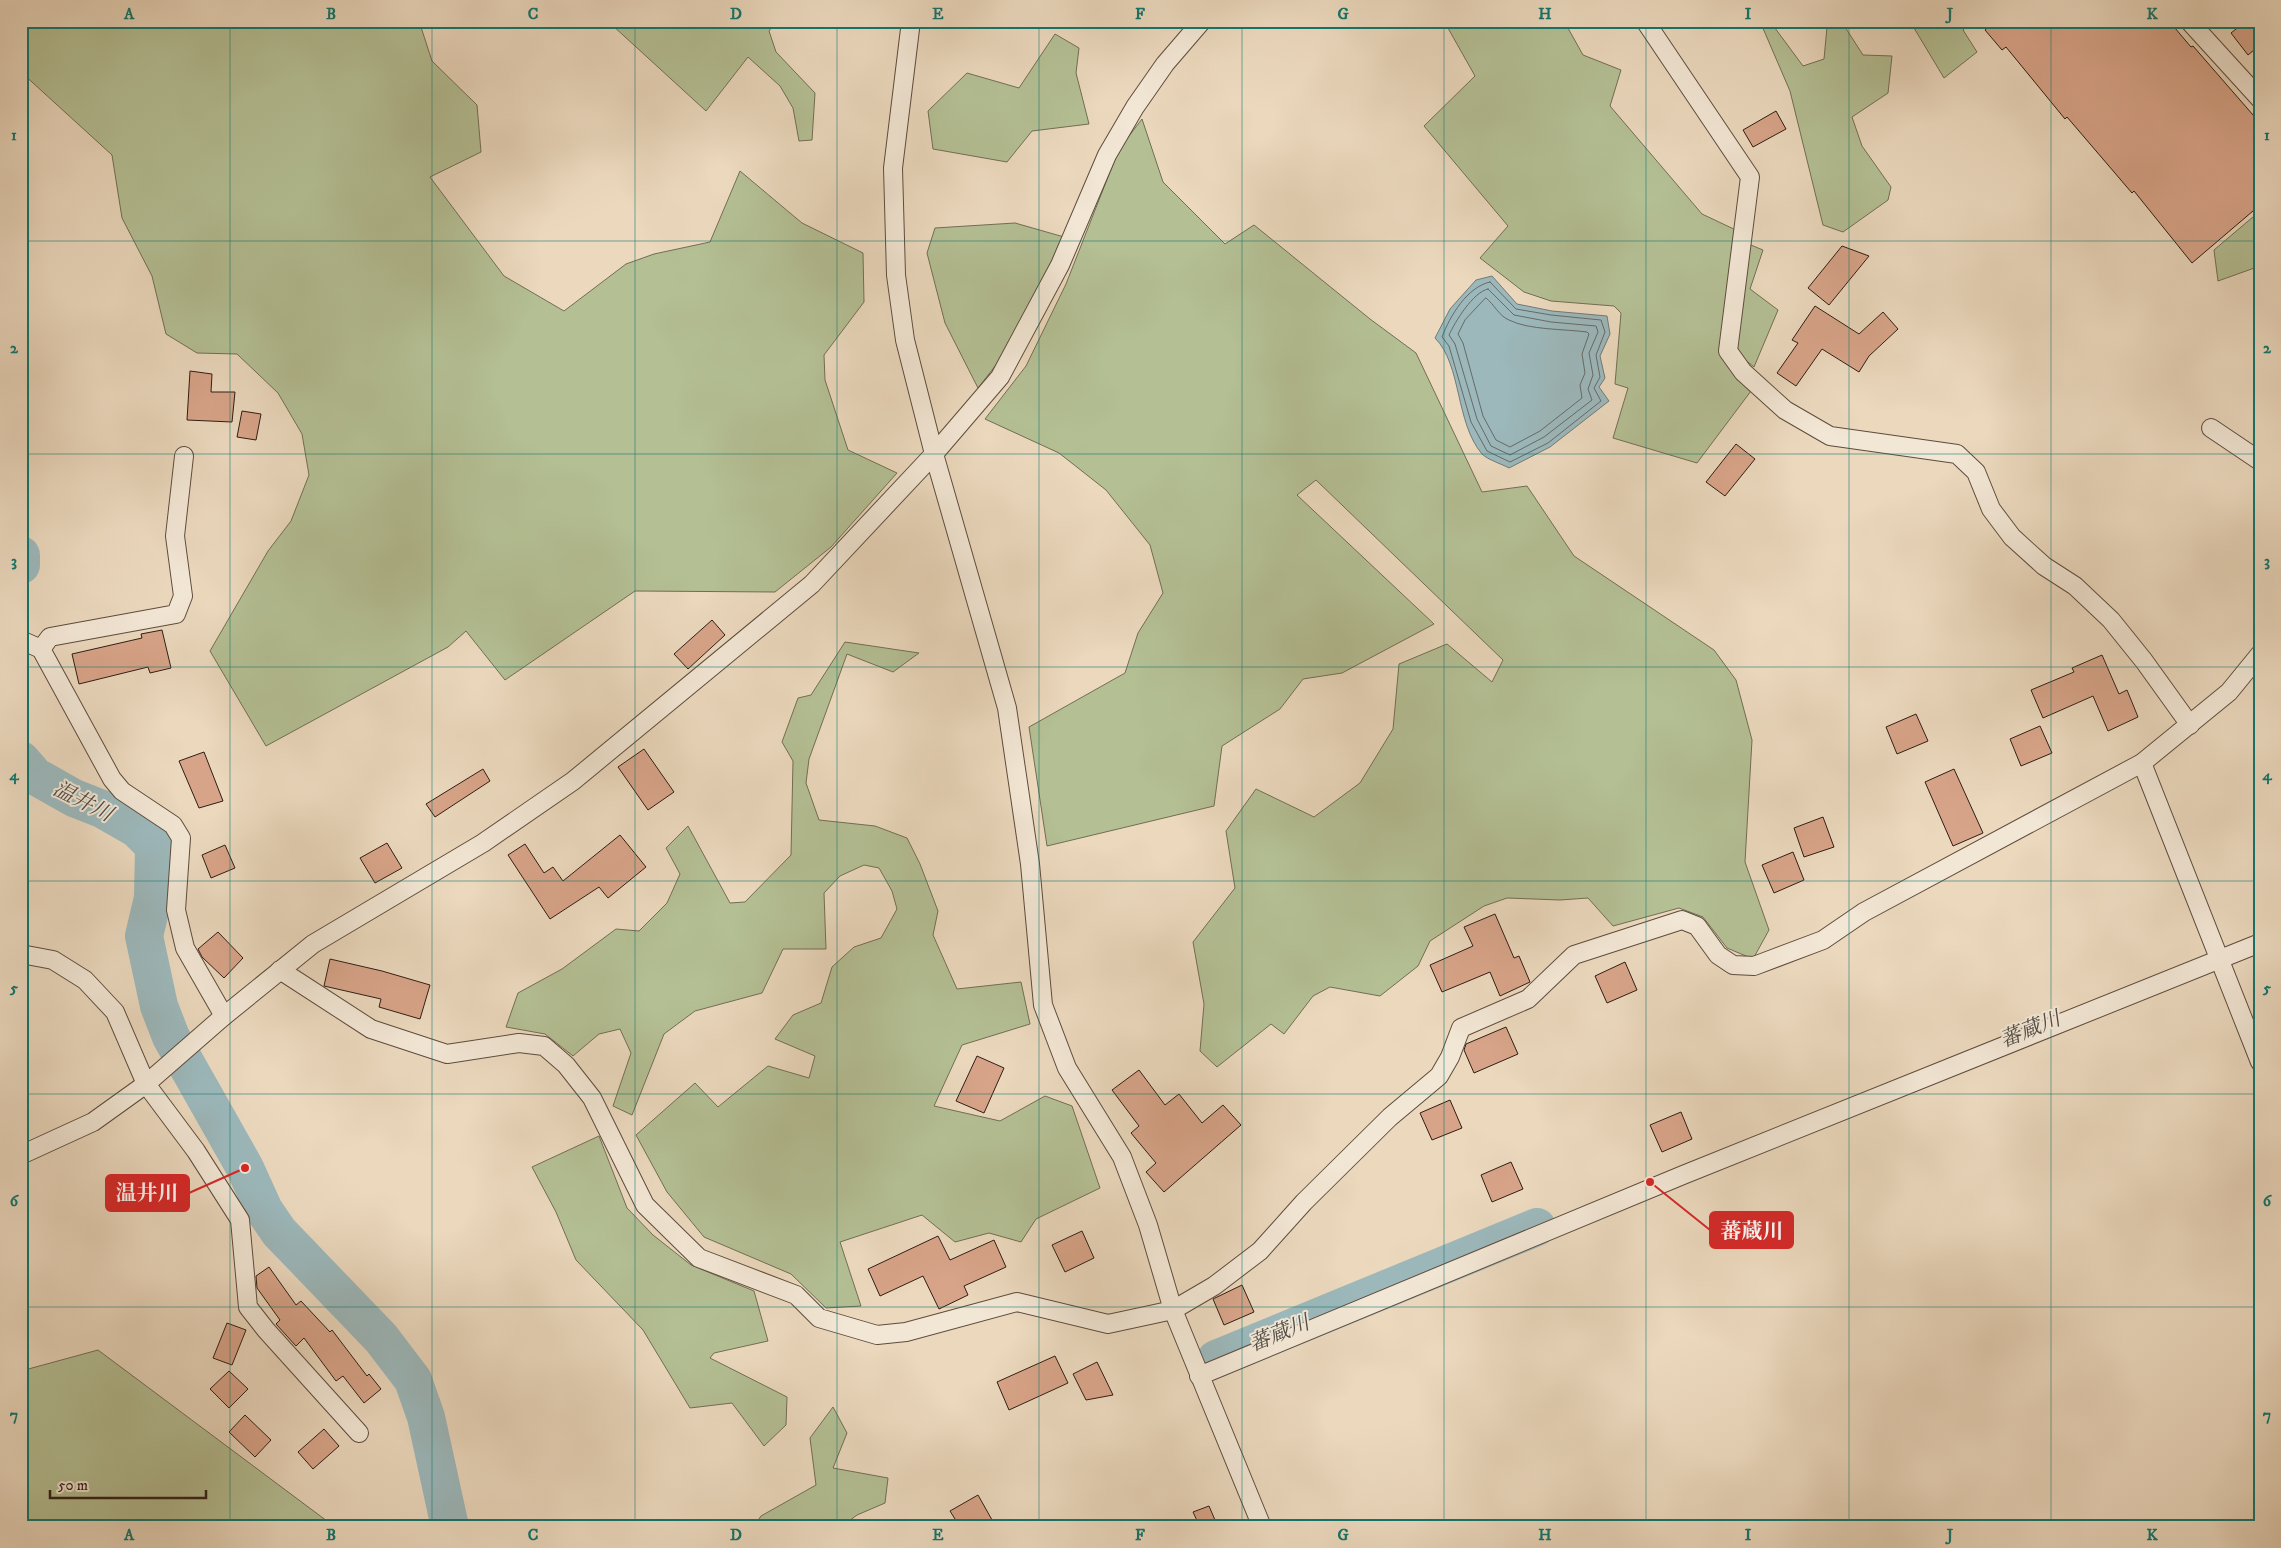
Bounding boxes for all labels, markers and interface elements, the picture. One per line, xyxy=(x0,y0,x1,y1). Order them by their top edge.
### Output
text: A xyxy=(123,4,135,24)
text: B xyxy=(326,4,336,24)
text: C xyxy=(528,4,538,24)
text: D xyxy=(730,4,742,24)
text: E xyxy=(932,4,944,24)
text: F xyxy=(1135,4,1145,24)
text: G xyxy=(1337,4,1349,24)
text: H xyxy=(1538,4,1552,24)
text: I xyxy=(1745,4,1752,24)
text: J xyxy=(1945,4,1954,24)
text: K xyxy=(2146,4,2158,24)
text: 1 xyxy=(11,125,17,145)
text: 1 xyxy=(2264,125,2270,145)
text: 2 xyxy=(10,338,19,358)
text: 2 xyxy=(2263,338,2272,358)
text: 3 xyxy=(11,551,17,571)
text: 3 xyxy=(2264,551,2270,571)
text: 4 xyxy=(8,765,19,785)
text: 4 xyxy=(2261,765,2272,785)
water label: 温井川 xyxy=(49,776,118,829)
text: 5 xyxy=(9,978,18,998)
text: 5 xyxy=(2262,978,2271,998)
water label: 蕃蔵川 xyxy=(1996,1005,2066,1054)
callout: 温井川 xyxy=(106,1175,189,1211)
text: 温井川 xyxy=(116,1181,179,1207)
text: 6 xyxy=(10,1191,20,1211)
text: 6 xyxy=(2263,1191,2273,1211)
callout: 蕃蔵川 xyxy=(1710,1212,1793,1248)
text: 蕃蔵川 xyxy=(1721,1219,1784,1245)
water label: 蕃蔵川 xyxy=(1245,1309,1315,1358)
text: 7 xyxy=(10,1405,18,1425)
text: 7 xyxy=(2263,1405,2271,1425)
scale bar xyxy=(50,1468,206,1500)
text: 50 m xyxy=(58,1476,88,1495)
text: A xyxy=(123,1525,135,1545)
text: B xyxy=(326,1525,336,1545)
text: C xyxy=(528,1525,538,1545)
text: D xyxy=(730,1525,742,1545)
text: E xyxy=(932,1525,944,1545)
text: F xyxy=(1135,1525,1145,1545)
text: G xyxy=(1337,1525,1349,1545)
text: H xyxy=(1538,1525,1552,1545)
text: I xyxy=(1745,1525,1752,1545)
text: J xyxy=(1945,1525,1954,1545)
text: K xyxy=(2146,1525,2158,1545)

